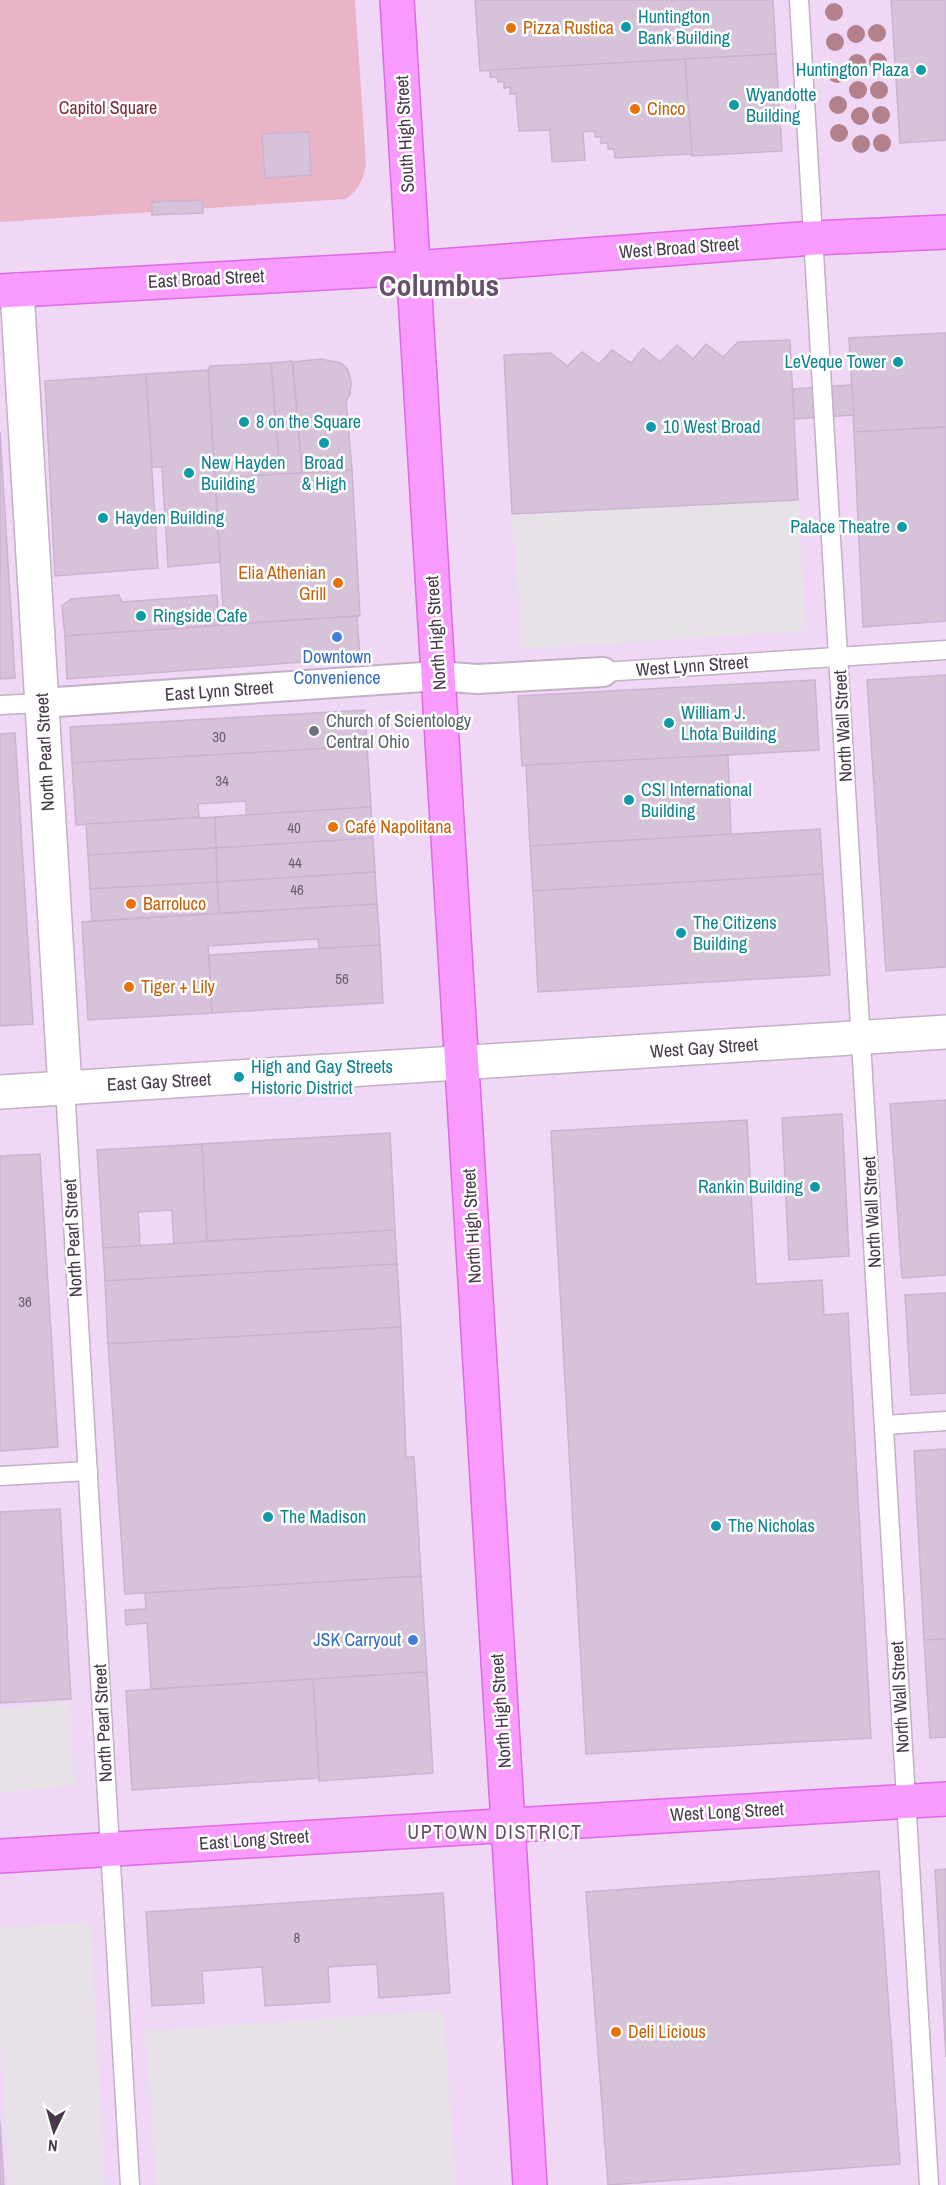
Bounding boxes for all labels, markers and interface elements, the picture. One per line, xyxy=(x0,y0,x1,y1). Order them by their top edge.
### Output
place label: Huntington Bank Building xyxy=(638,4,731,50)
place label: Pizza Rustica xyxy=(523,15,614,40)
marker: Huntington Bank Building xyxy=(619,20,633,34)
marker: Pizza Rustica xyxy=(504,21,518,35)
place label: Huntington Plaza xyxy=(796,57,909,82)
marker: Huntington Plaza xyxy=(914,63,928,77)
street label: South High Street xyxy=(389,75,420,193)
place label: Wyandotte Building xyxy=(746,82,816,128)
park label: Capitol Square xyxy=(59,95,157,120)
place label: Cinco xyxy=(647,96,686,121)
marker: Wyandotte Building xyxy=(727,98,741,112)
marker: Cinco xyxy=(628,102,642,116)
street label: West Broad Street xyxy=(618,231,740,264)
street label: East Broad Street xyxy=(147,263,265,294)
district label: Columbus xyxy=(379,265,499,305)
place label: LeVeque Tower xyxy=(784,349,886,374)
marker: LeVeque Tower xyxy=(891,355,905,369)
place label: 8 on the Square xyxy=(256,409,361,434)
place label: 10 West Broad xyxy=(663,414,760,439)
marker: 8 on the Square xyxy=(237,415,251,429)
marker: 10 West Broad xyxy=(644,420,658,434)
marker: Broad & High xyxy=(317,436,331,450)
place label: New Hayden Building xyxy=(201,450,286,496)
place label: Broad & High xyxy=(301,450,347,496)
marker: New Hayden Building xyxy=(182,466,196,480)
place label: Hayden Building xyxy=(115,505,225,530)
marker: Hayden Building xyxy=(96,511,110,525)
place label: Palace Theatre xyxy=(790,514,890,539)
marker: Palace Theatre xyxy=(895,520,909,534)
place label: Elia Athenian Grill xyxy=(238,560,326,606)
street label: North High Street xyxy=(419,575,452,691)
marker: Elia Athenian Grill xyxy=(331,576,345,590)
place label: Ringside Cafe xyxy=(153,603,247,628)
marker: Ringside Cafe xyxy=(134,609,148,623)
marker: Downtown Convenience xyxy=(330,630,344,644)
place label: Downtown Convenience xyxy=(294,644,380,690)
street label: West Lynn Street xyxy=(635,649,749,682)
street label: North Wall Street xyxy=(827,670,858,783)
street label: East Lynn Street xyxy=(164,674,274,707)
street label: North Pearl Street xyxy=(29,692,60,812)
place label: William J. Lhota Building xyxy=(681,700,777,746)
place label: Church of Scientology Central Ohio xyxy=(326,708,472,754)
marker: William J. Lhota Building xyxy=(662,716,676,730)
marker: Church of Scientology Central Ohio xyxy=(307,724,321,738)
house number: 30 xyxy=(212,726,226,747)
house number: 34 xyxy=(215,770,229,791)
place label: CSI International Building xyxy=(641,777,752,823)
marker: CSI International Building xyxy=(622,793,636,807)
place label: Café Napolitana xyxy=(345,814,452,839)
house number: 40 xyxy=(287,817,301,838)
marker: Café Napolitana xyxy=(326,820,340,834)
house number: 44 xyxy=(288,852,302,873)
house number: 46 xyxy=(290,879,304,900)
place label: Barroluco xyxy=(143,891,206,916)
marker: Barroluco xyxy=(124,897,138,911)
place label: The Citizens Building xyxy=(693,910,777,956)
marker: The Citizens Building xyxy=(674,926,688,940)
house number: 56 xyxy=(335,968,349,989)
place label: Tiger + Lily xyxy=(141,974,216,999)
marker: Tiger + Lily xyxy=(122,980,136,994)
street label: West Gay Street xyxy=(649,1031,759,1064)
place label: High and Gay Streets Historic District xyxy=(251,1054,393,1100)
street label: East Gay Street xyxy=(106,1066,212,1097)
marker: High and Gay Streets Historic District xyxy=(232,1070,246,1084)
street label: North Wall Street xyxy=(856,1156,887,1269)
street label: North High Street xyxy=(456,1168,487,1284)
place label: Rankin Building xyxy=(698,1174,804,1199)
street label: North Pearl Street xyxy=(57,1178,88,1298)
marker: Rankin Building xyxy=(808,1180,822,1194)
house number: 36 xyxy=(18,1291,32,1312)
place label: The Madison xyxy=(280,1504,366,1529)
marker: The Madison xyxy=(261,1510,275,1524)
place label: The Nicholas xyxy=(728,1513,815,1538)
marker: The Nicholas xyxy=(709,1519,723,1533)
place label: JSK Carryout xyxy=(313,1627,401,1652)
marker: JSK Carryout xyxy=(406,1633,420,1647)
street label: North Wall Street xyxy=(884,1641,915,1754)
street label: North High Street xyxy=(484,1653,517,1769)
street label: North Pearl Street xyxy=(87,1663,118,1783)
street label: West Long Street xyxy=(669,1796,784,1827)
district label: UPTOWN DISTRICT xyxy=(407,1818,583,1845)
street label: East Long Street xyxy=(198,1823,310,1856)
house number: 8 xyxy=(294,1927,301,1948)
place label: Deli Licious xyxy=(628,2019,706,2044)
marker: Deli Licious xyxy=(609,2025,623,2039)
north arrow xyxy=(24,2101,84,2161)
text: N xyxy=(47,2135,58,2157)

